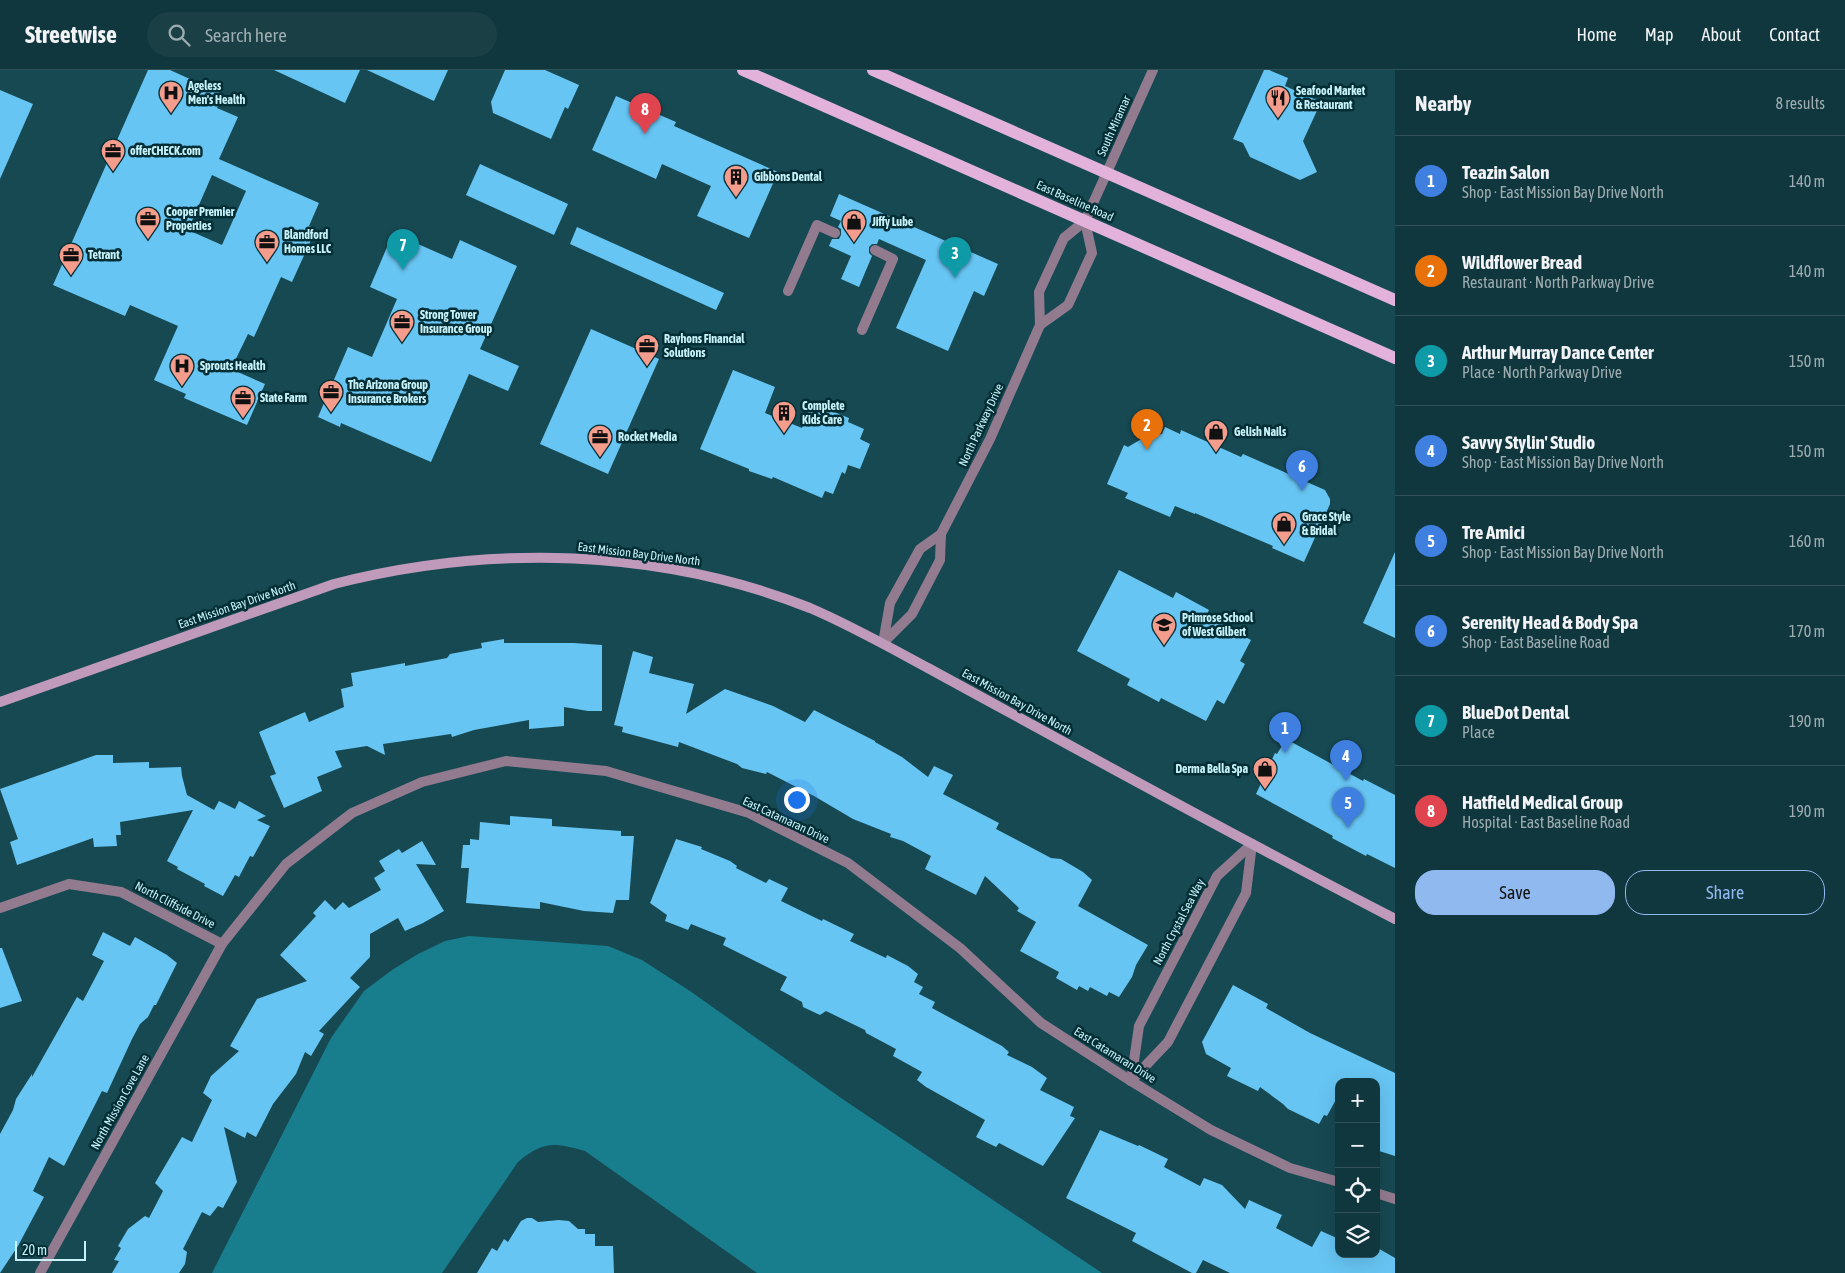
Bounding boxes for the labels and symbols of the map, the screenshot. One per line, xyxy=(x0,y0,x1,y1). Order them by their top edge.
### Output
place label: Ageless Men's Health xyxy=(187,79,246,107)
hospital icon: Ageless Men's Health xyxy=(158,80,184,114)
place label: Seafood Market & Restaurant xyxy=(1296,84,1366,112)
restaurant icon: Seafood Market & Restaurant xyxy=(1265,85,1291,119)
pin: 8 xyxy=(629,93,661,134)
street label: South Miramar xyxy=(1094,93,1134,158)
office icon: offerCHECK.com xyxy=(100,138,126,172)
place label: offerCHECK.com xyxy=(130,144,201,158)
building icon: Gibbons Dental xyxy=(723,164,749,198)
place label: Gibbons Dental xyxy=(754,170,823,184)
street label: East Baseline Road xyxy=(1034,178,1116,224)
place label: Cooper Premier Properties xyxy=(166,205,235,233)
office icon: Cooper Premier Properties xyxy=(135,206,161,240)
shop icon: Jiffy Lube xyxy=(841,209,867,243)
place label: Jiffy Lube xyxy=(871,215,914,229)
place label: Blandford Homes LLC xyxy=(284,228,332,256)
office icon: Blandford Homes LLC xyxy=(254,229,280,263)
pin: 7 xyxy=(387,229,419,270)
pin: 3 xyxy=(939,237,971,278)
office icon: Tetrant xyxy=(58,242,84,276)
place label: Tetrant xyxy=(88,248,120,262)
place label: Strong Tower Insurance Group xyxy=(420,308,492,336)
office icon: Strong Tower Insurance Group xyxy=(389,309,415,343)
place label: Rayhons Financial Solutions xyxy=(664,332,745,360)
office icon: Rayhons Financial Solutions xyxy=(634,333,660,367)
hospital icon: Sprouts Health xyxy=(169,353,195,387)
place label: Sprouts Health xyxy=(200,359,266,373)
place label: The Arizona Group Insurance Brokers xyxy=(348,378,428,406)
office icon: The Arizona Group Insurance Brokers xyxy=(318,379,344,413)
street label: North Parkway Drive xyxy=(956,381,1006,469)
office icon: State Farm xyxy=(230,385,256,419)
place label: State Farm xyxy=(260,391,307,405)
place label: Complete Kids Care xyxy=(802,399,845,427)
building icon: Complete Kids Care xyxy=(771,400,797,434)
pin: 2 xyxy=(1131,409,1163,450)
shop icon: Gelish Nails xyxy=(1203,419,1229,453)
office icon: Rocket Media xyxy=(587,424,613,458)
place label: Gelish Nails xyxy=(1234,425,1287,439)
place label: Rocket Media xyxy=(618,430,678,444)
pin: 6 xyxy=(1286,450,1318,491)
place label: Grace Style & Bridal xyxy=(1302,510,1351,538)
shop icon: Grace Style & Bridal xyxy=(1271,511,1297,545)
street label: East Mission Bay Drive North xyxy=(577,540,701,568)
street label: East Mission Bay Drive North xyxy=(176,578,298,632)
place label: Primrose School of West Gilbert xyxy=(1182,611,1254,639)
school or university icon: Primrose School of West Gilbert xyxy=(1151,612,1177,646)
street label: East Mission Bay Drive North xyxy=(960,666,1074,738)
pin: 1 xyxy=(1269,712,1301,753)
pin: 4 xyxy=(1330,740,1362,781)
shop icon: Derma Bella Spa xyxy=(1252,756,1278,790)
place label: Derma Bella Spa xyxy=(1175,762,1248,776)
your location xyxy=(784,787,810,813)
pin: 5 xyxy=(1332,787,1364,828)
street label: East Catamaran Drive xyxy=(740,794,832,846)
street label: North Crystal Sea Way xyxy=(1150,876,1208,968)
street label: North Cliffside Drive xyxy=(133,879,217,931)
street label: East Catamaran Drive xyxy=(1071,1024,1159,1086)
street label: North Mission Cove Lane xyxy=(88,1052,152,1152)
scale bar xyxy=(15,1238,86,1261)

